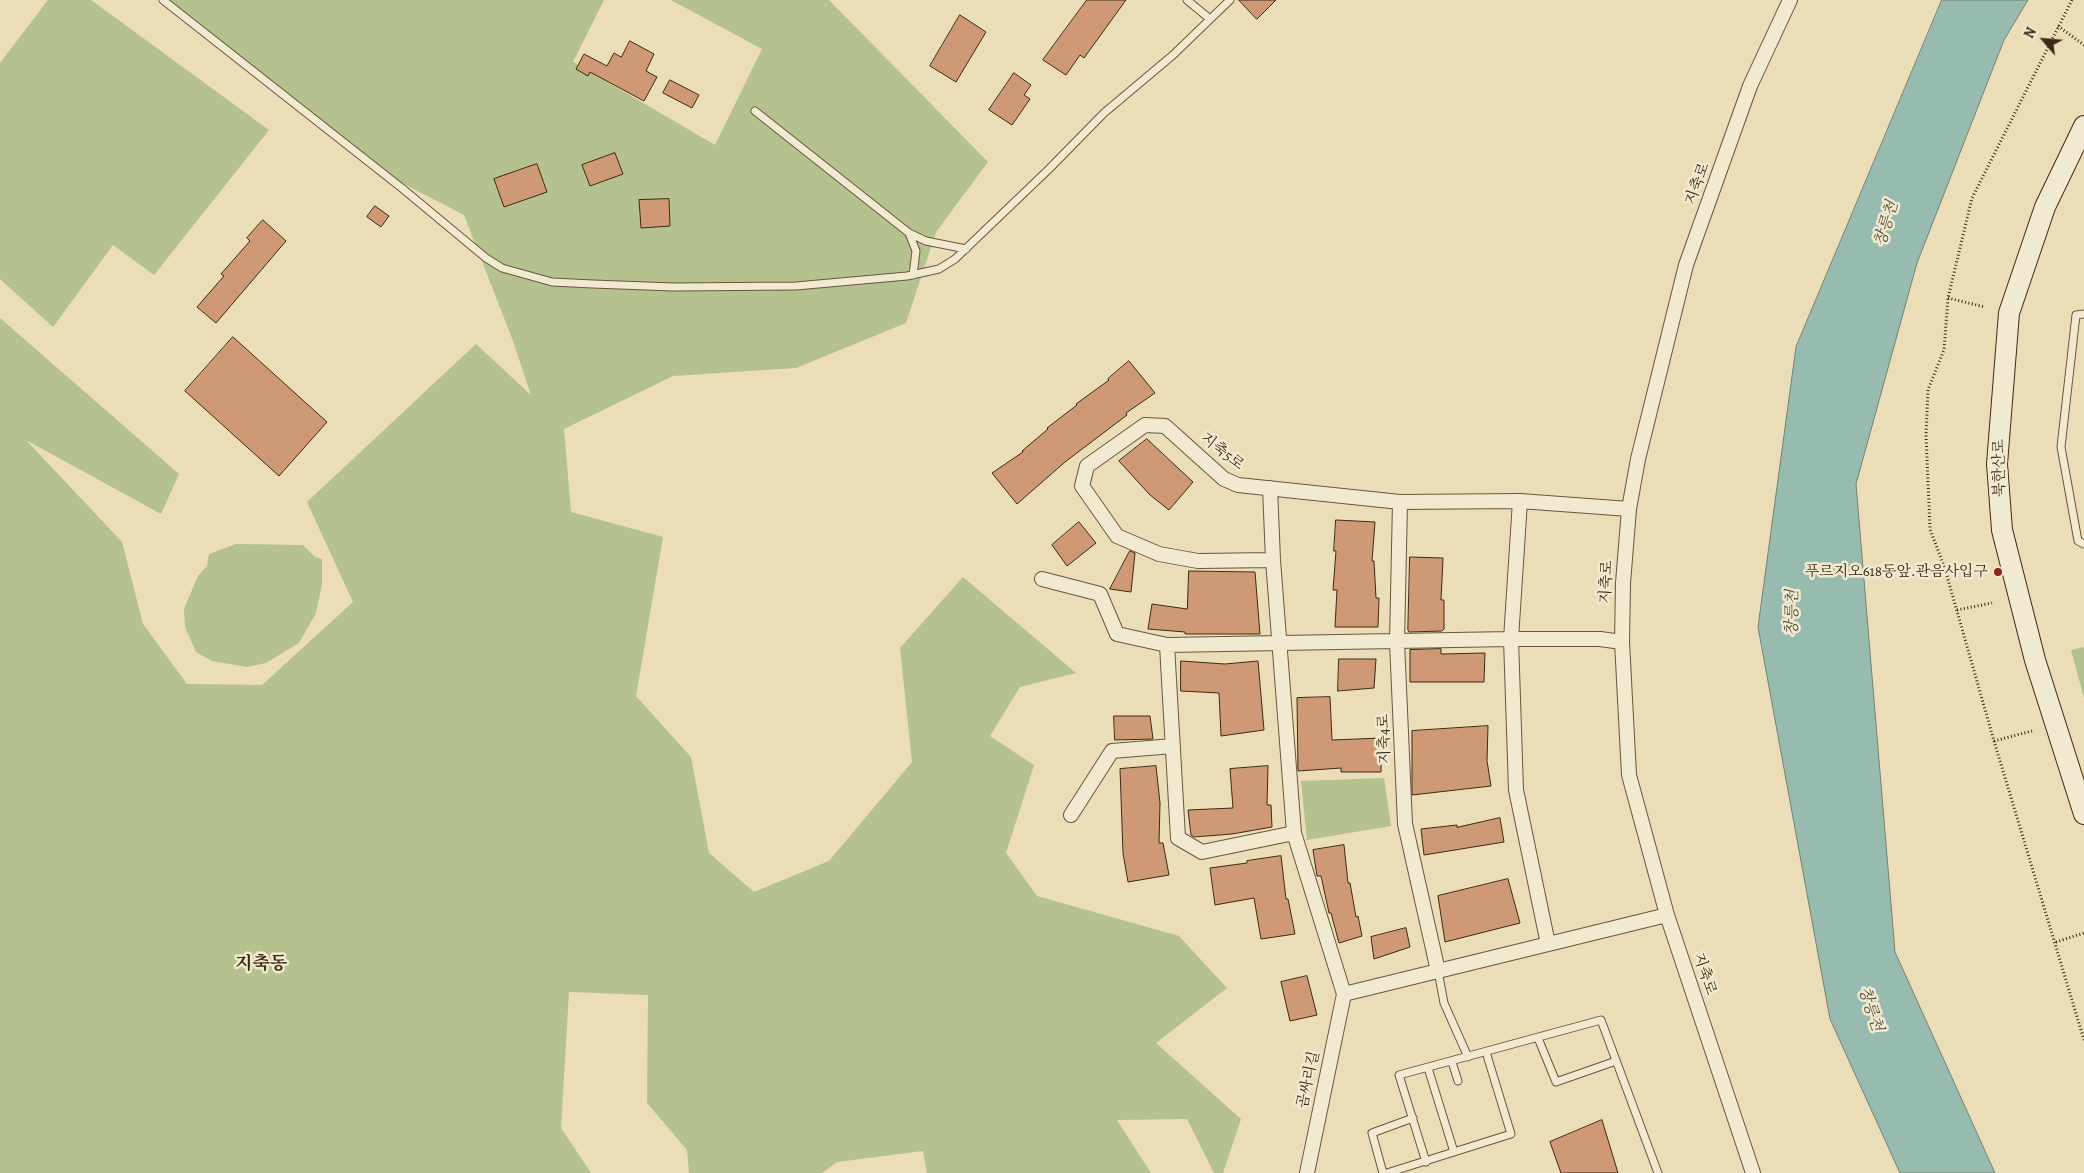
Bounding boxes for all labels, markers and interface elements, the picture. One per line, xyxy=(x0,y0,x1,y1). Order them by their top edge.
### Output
north arrow xyxy=(2019,15,2069,65)
text: N xyxy=(2019,24,2041,42)
street label: 지축로 xyxy=(1682,160,1714,208)
water label: 창릉천 xyxy=(1871,199,1903,249)
street label: 지축5로 xyxy=(1197,430,1247,474)
street label: 북한산로 xyxy=(1990,439,2010,497)
street label: 지축로 xyxy=(1597,560,1617,604)
place label: 푸르지오618동앞.관음사입구 xyxy=(1805,563,1988,581)
marker: 푸르지오618동앞.관음사입구 xyxy=(1992,566,2004,578)
water label: 창릉천 xyxy=(1783,590,1803,636)
street label: 지축4로 xyxy=(1375,714,1395,764)
street label: 지축로 xyxy=(1688,951,1720,997)
district label: 지축동 xyxy=(235,954,287,976)
water label: 창릉천 xyxy=(1854,984,1886,1034)
street label: 곰싸리길 xyxy=(1294,1050,1324,1110)

